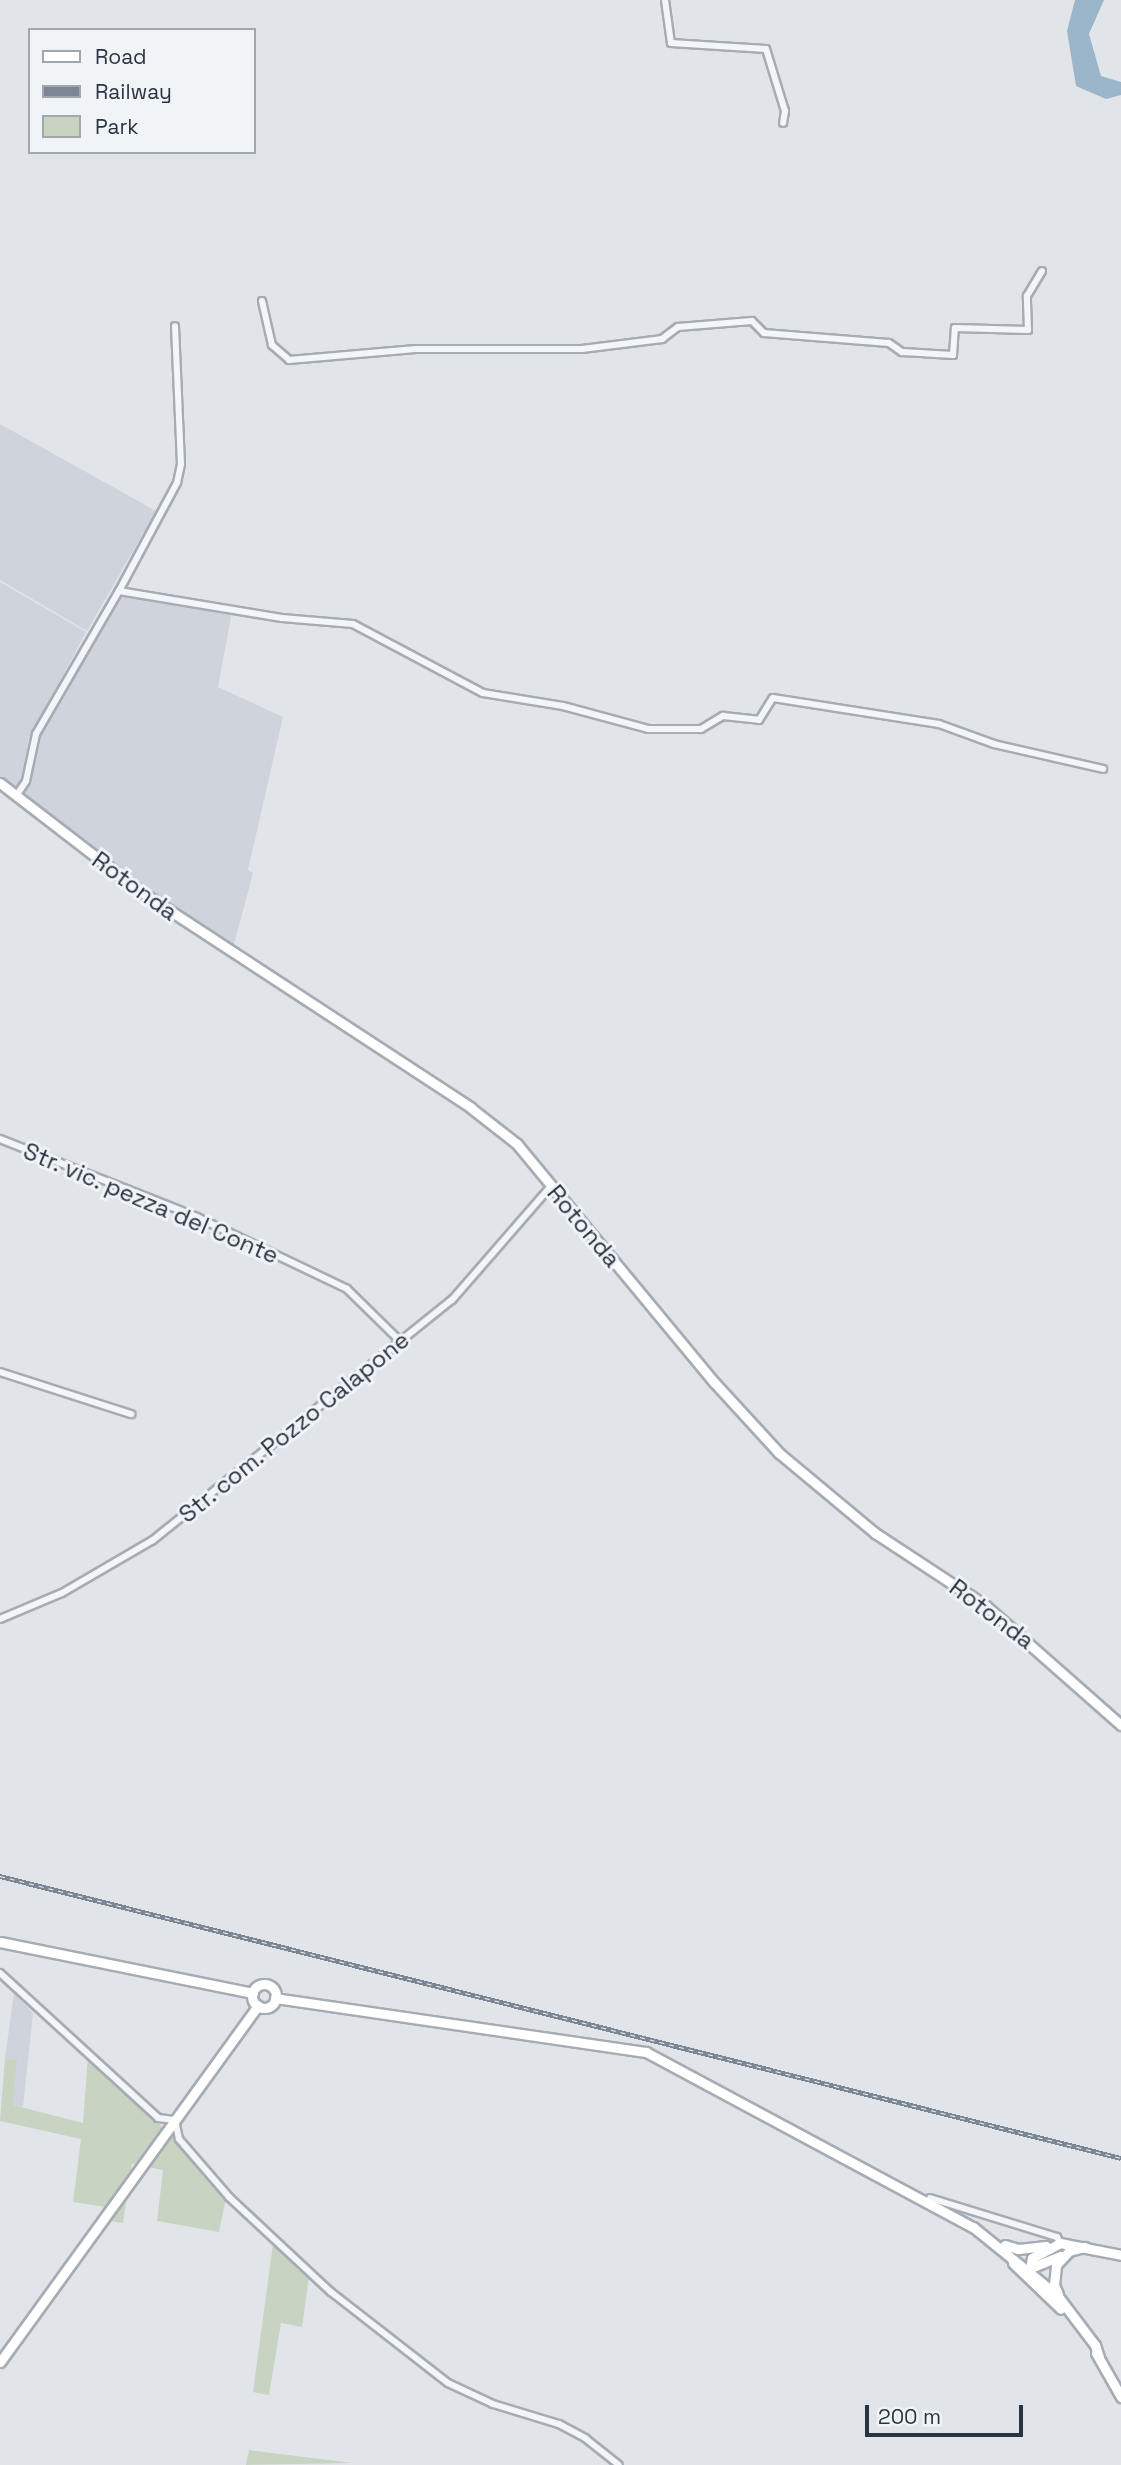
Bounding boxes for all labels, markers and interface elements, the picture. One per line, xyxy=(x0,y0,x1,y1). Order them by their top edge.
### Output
legend xyxy=(28,28,256,154)
text: Road xyxy=(95,43,147,70)
text: Railway xyxy=(95,78,172,105)
text: Park xyxy=(95,113,139,140)
street label: Rotonda xyxy=(87,845,183,927)
street label: Str. vic. pezza del Conte xyxy=(18,1136,284,1270)
street label: Rotonda xyxy=(541,1179,627,1273)
street label: Str. com. Pozzo Calapone xyxy=(172,1325,416,1529)
street label: Rotonda xyxy=(944,1573,1040,1655)
scale bar xyxy=(869,2392,1026,2436)
text: 200 m xyxy=(878,2403,941,2430)

